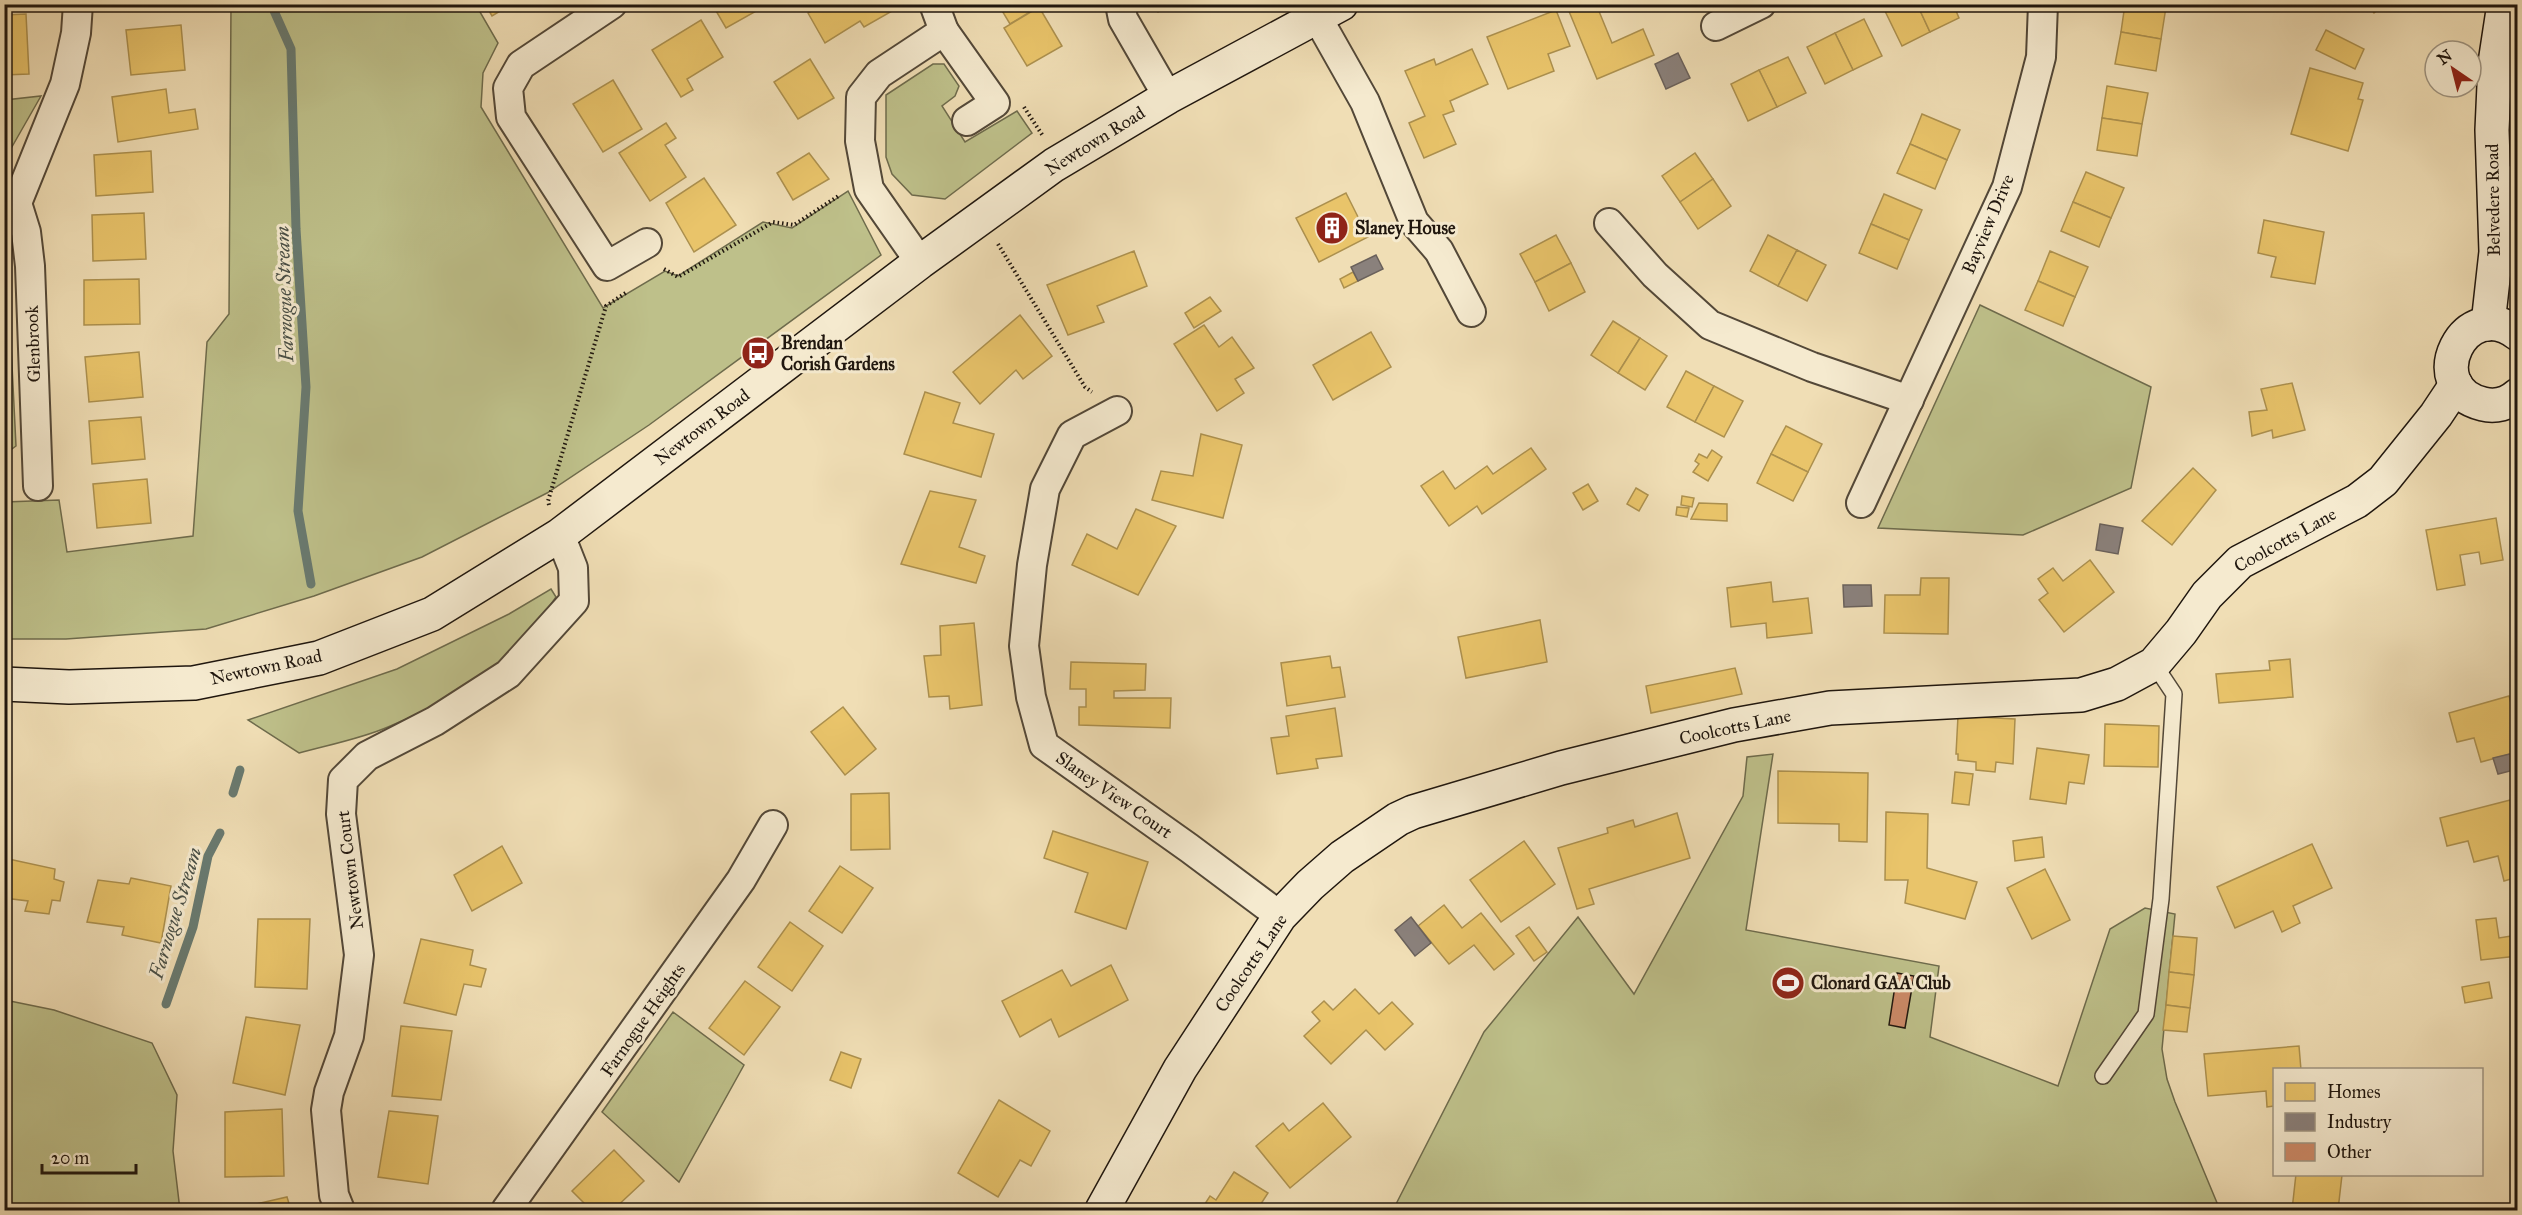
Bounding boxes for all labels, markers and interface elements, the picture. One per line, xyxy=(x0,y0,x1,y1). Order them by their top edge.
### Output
north arrow xyxy=(2423,39,2483,99)
text: N xyxy=(2434,45,2456,69)
street label: Newtown Road xyxy=(1041,102,1149,180)
street label: Belvedere Road xyxy=(2481,143,2505,257)
street label: Bayview Drive xyxy=(1957,171,2019,277)
building icon: Slaney House xyxy=(1314,210,1350,246)
place label: Slaney House xyxy=(1355,217,1456,240)
water label: Farnogue Stream xyxy=(270,225,298,364)
street label: Glenbrook xyxy=(21,304,45,383)
place label: Brendan Corish Gardens xyxy=(781,332,895,375)
bus stop icon: Brendan Corish Gardens xyxy=(740,335,776,371)
street label: Newtown Road xyxy=(650,384,754,470)
street label: Coolcotts Lane xyxy=(2230,503,2340,577)
street label: Newtown Road xyxy=(208,644,324,690)
street label: Coolcotts Lane xyxy=(1677,704,1793,750)
street label: Slaney View Court xyxy=(1052,747,1177,844)
street label: Newtown Court xyxy=(332,809,368,931)
water label: Farnogue Stream xyxy=(143,844,206,983)
street label: Coolcotts Lane xyxy=(1210,910,1292,1016)
street label: Farnogue Heights xyxy=(596,959,691,1081)
sports icon: Clonard GAA Club xyxy=(1770,965,1806,1001)
place label: Clonard GAA Club xyxy=(1811,972,1951,994)
legend xyxy=(2273,1068,2483,1176)
text: Homes xyxy=(2327,1081,2381,1103)
text: Industry xyxy=(2327,1111,2392,1133)
scale bar xyxy=(42,1137,136,1175)
text: Other xyxy=(2327,1141,2372,1163)
text: 20 m xyxy=(51,1147,89,1169)

